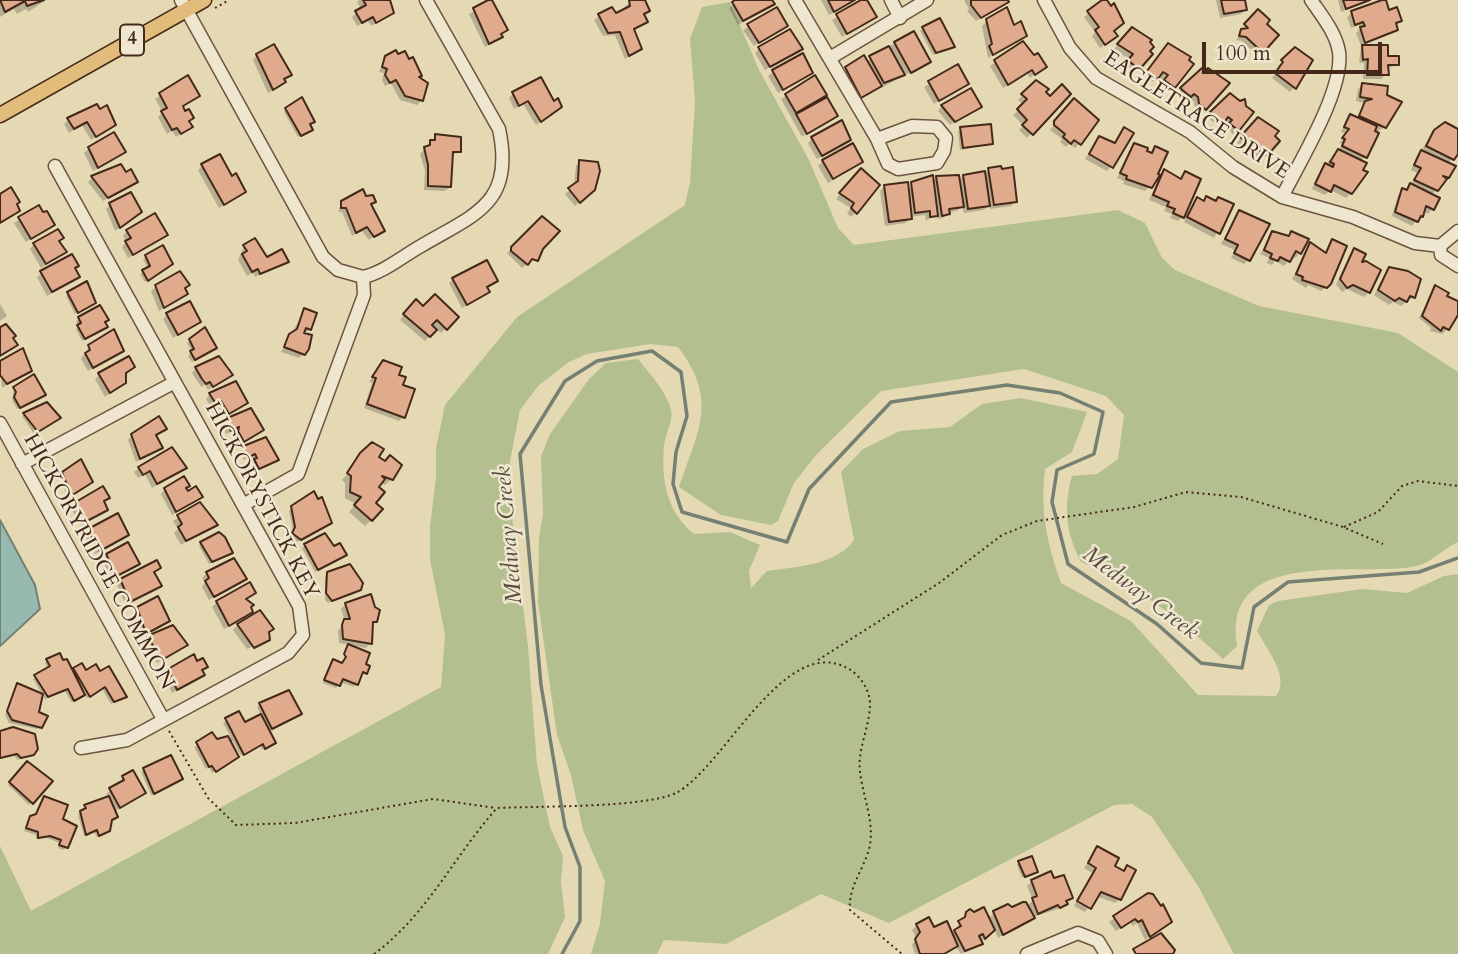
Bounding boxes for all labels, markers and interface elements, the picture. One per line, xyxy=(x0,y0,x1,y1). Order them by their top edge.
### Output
road number: 4 xyxy=(120,24,144,56)
scale bar xyxy=(1206,28,1386,72)
text: 100 m xyxy=(1215,39,1271,68)
street label: EAGLETRACE DRIVE xyxy=(1098,46,1294,186)
street label: HICKORYSTICK KEY xyxy=(198,398,324,604)
street label: HICKORYRIDGE COMMON xyxy=(17,430,179,694)
water label: Medway Creek xyxy=(490,465,530,605)
water label: Medway Creek xyxy=(1077,541,1203,647)

